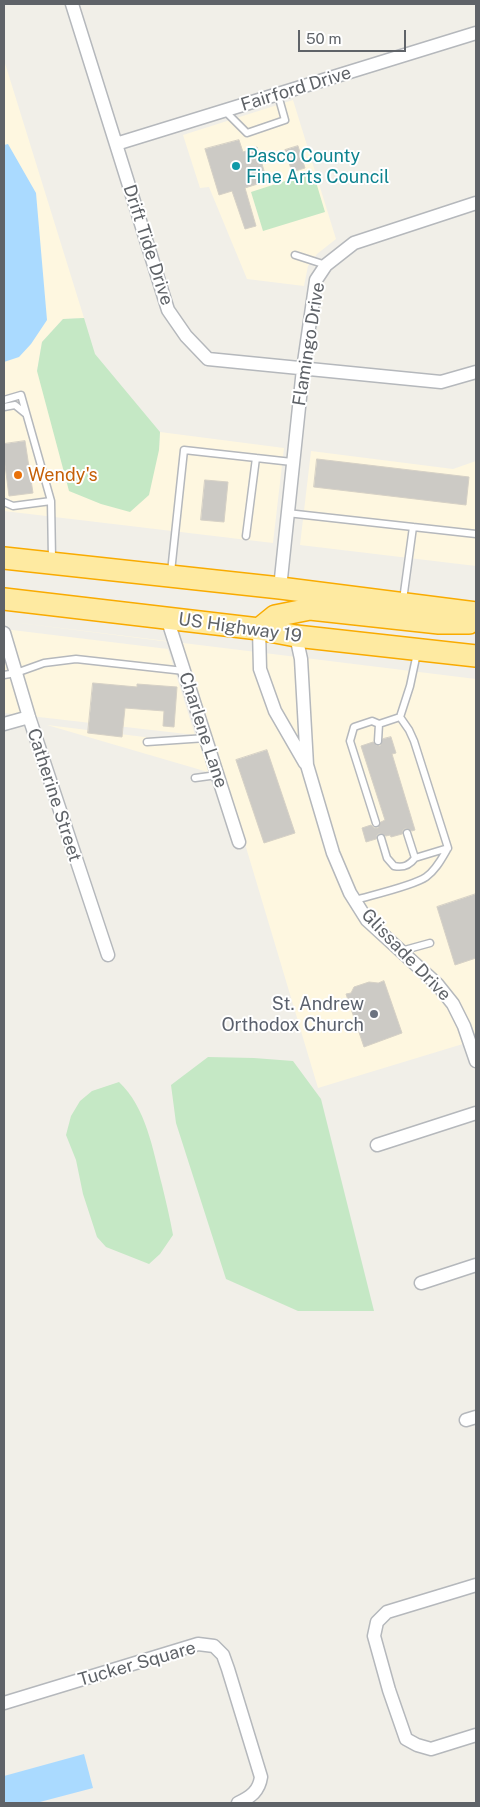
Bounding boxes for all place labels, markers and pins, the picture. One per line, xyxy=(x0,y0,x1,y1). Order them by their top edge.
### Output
place label: Pasco County Fine Arts Council xyxy=(246,145,389,188)
marker: Pasco County Fine Arts Council xyxy=(230,160,242,172)
place label: Wendy's xyxy=(28,464,98,486)
marker: Wendy's xyxy=(12,469,24,481)
place label: St. Andrew Orthodox Church xyxy=(221,993,364,1036)
marker: St. Andrew Orthodox Church xyxy=(368,1008,380,1020)

